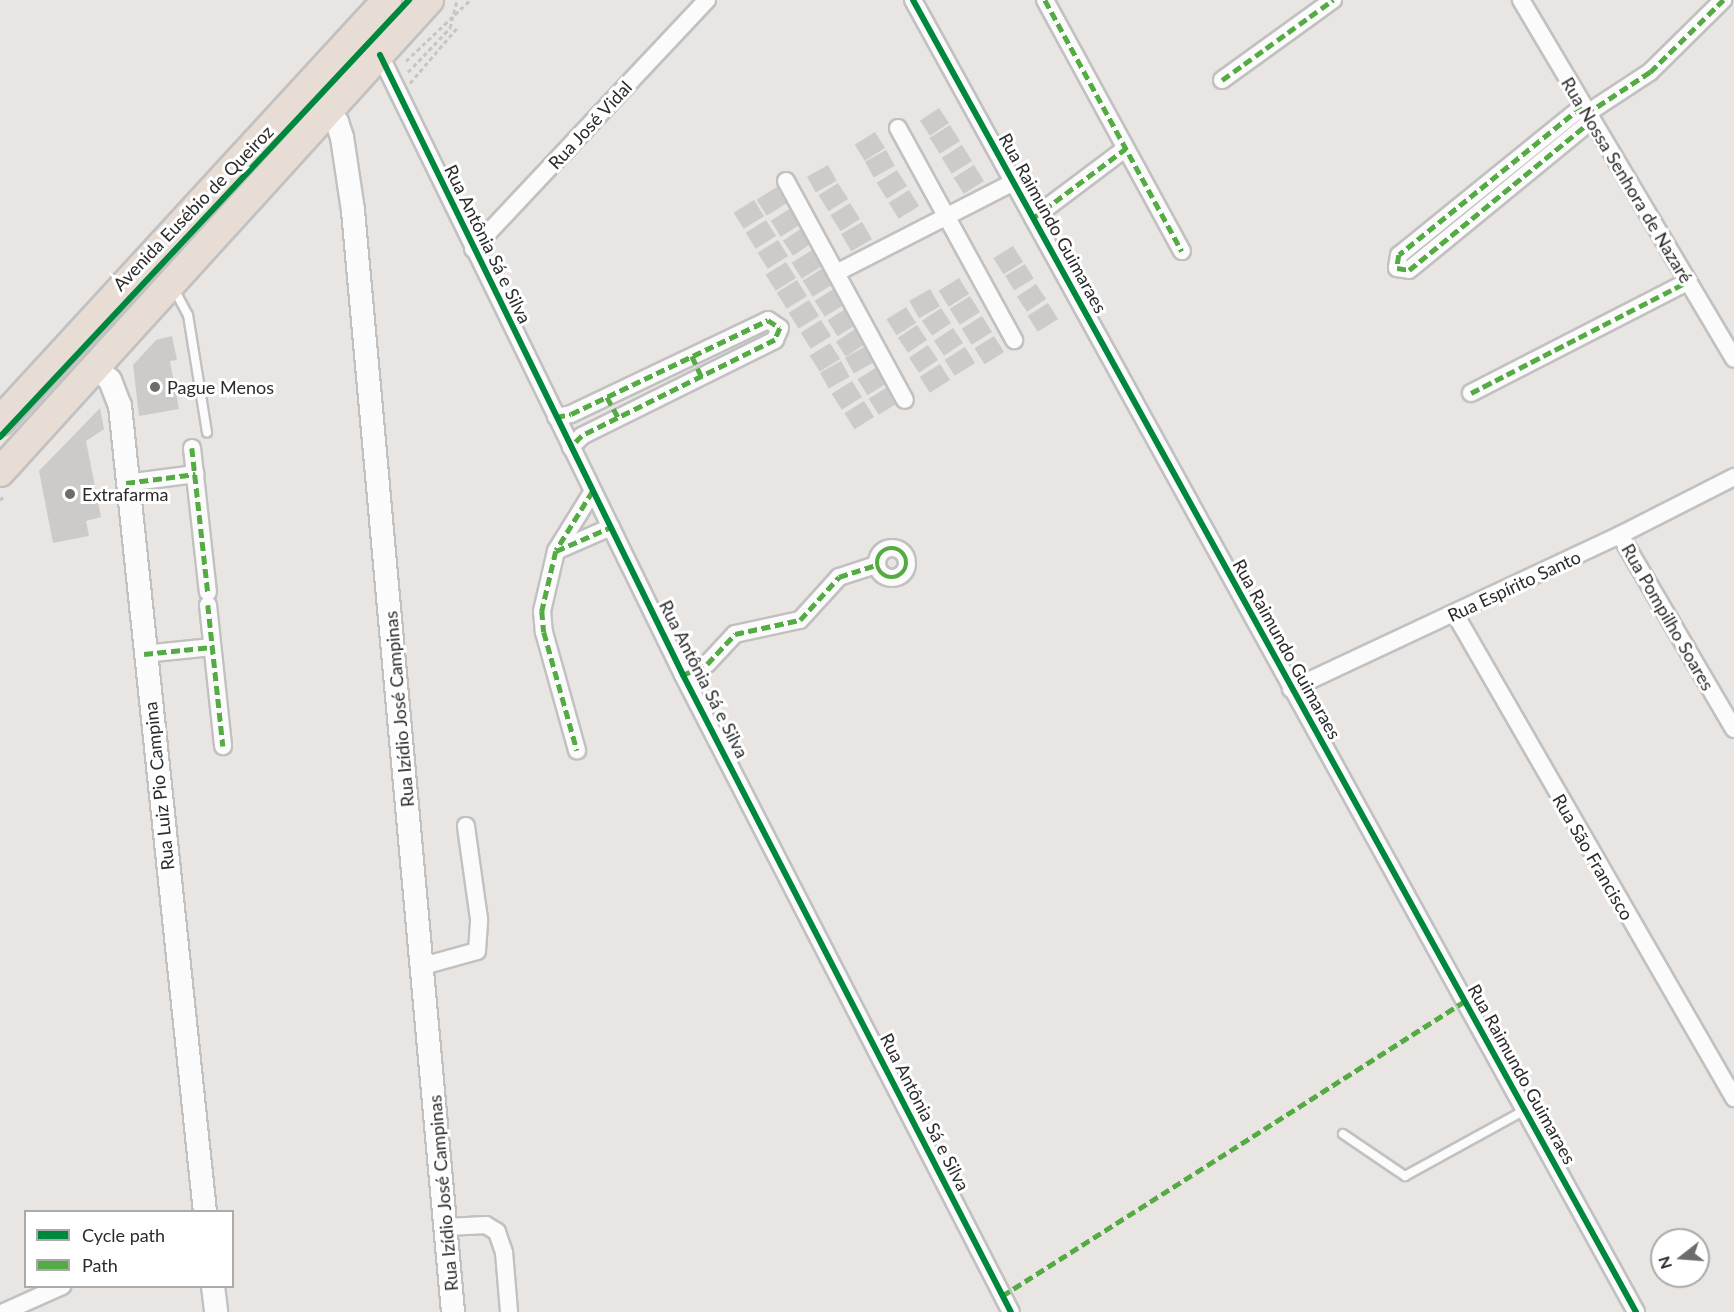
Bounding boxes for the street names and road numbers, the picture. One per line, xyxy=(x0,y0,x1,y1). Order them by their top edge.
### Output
street label: Rua Nossa Senhora de Nazaré xyxy=(1557,73,1697,287)
street label: Rua José Vidal xyxy=(543,76,637,174)
street label: Avenida Eusébio de Queiroz xyxy=(108,121,278,295)
street label: Rua Raimundo Guimaraes xyxy=(994,129,1112,317)
street label: Rua Antônia Sá e Silva xyxy=(440,161,536,327)
street label: Rua Pompilho Soares xyxy=(1617,540,1719,694)
street label: Rua Espírito Santo xyxy=(1444,546,1584,626)
street label: Rua Raimundo Guimaraes xyxy=(1228,555,1346,743)
street label: Rua Antônia Sá e Silva xyxy=(655,596,753,762)
street label: Rua Izídio José Campinas xyxy=(380,610,418,808)
street label: Rua Luiz Pio Campina xyxy=(139,701,179,871)
street label: Rua São Francisco xyxy=(1548,790,1638,924)
street label: Rua Raimundo Guimaraes xyxy=(1463,980,1581,1168)
street label: Rua Antônia Sá e Silva xyxy=(876,1029,974,1195)
street label: Rua Izídio José Campinas xyxy=(424,1094,462,1292)

